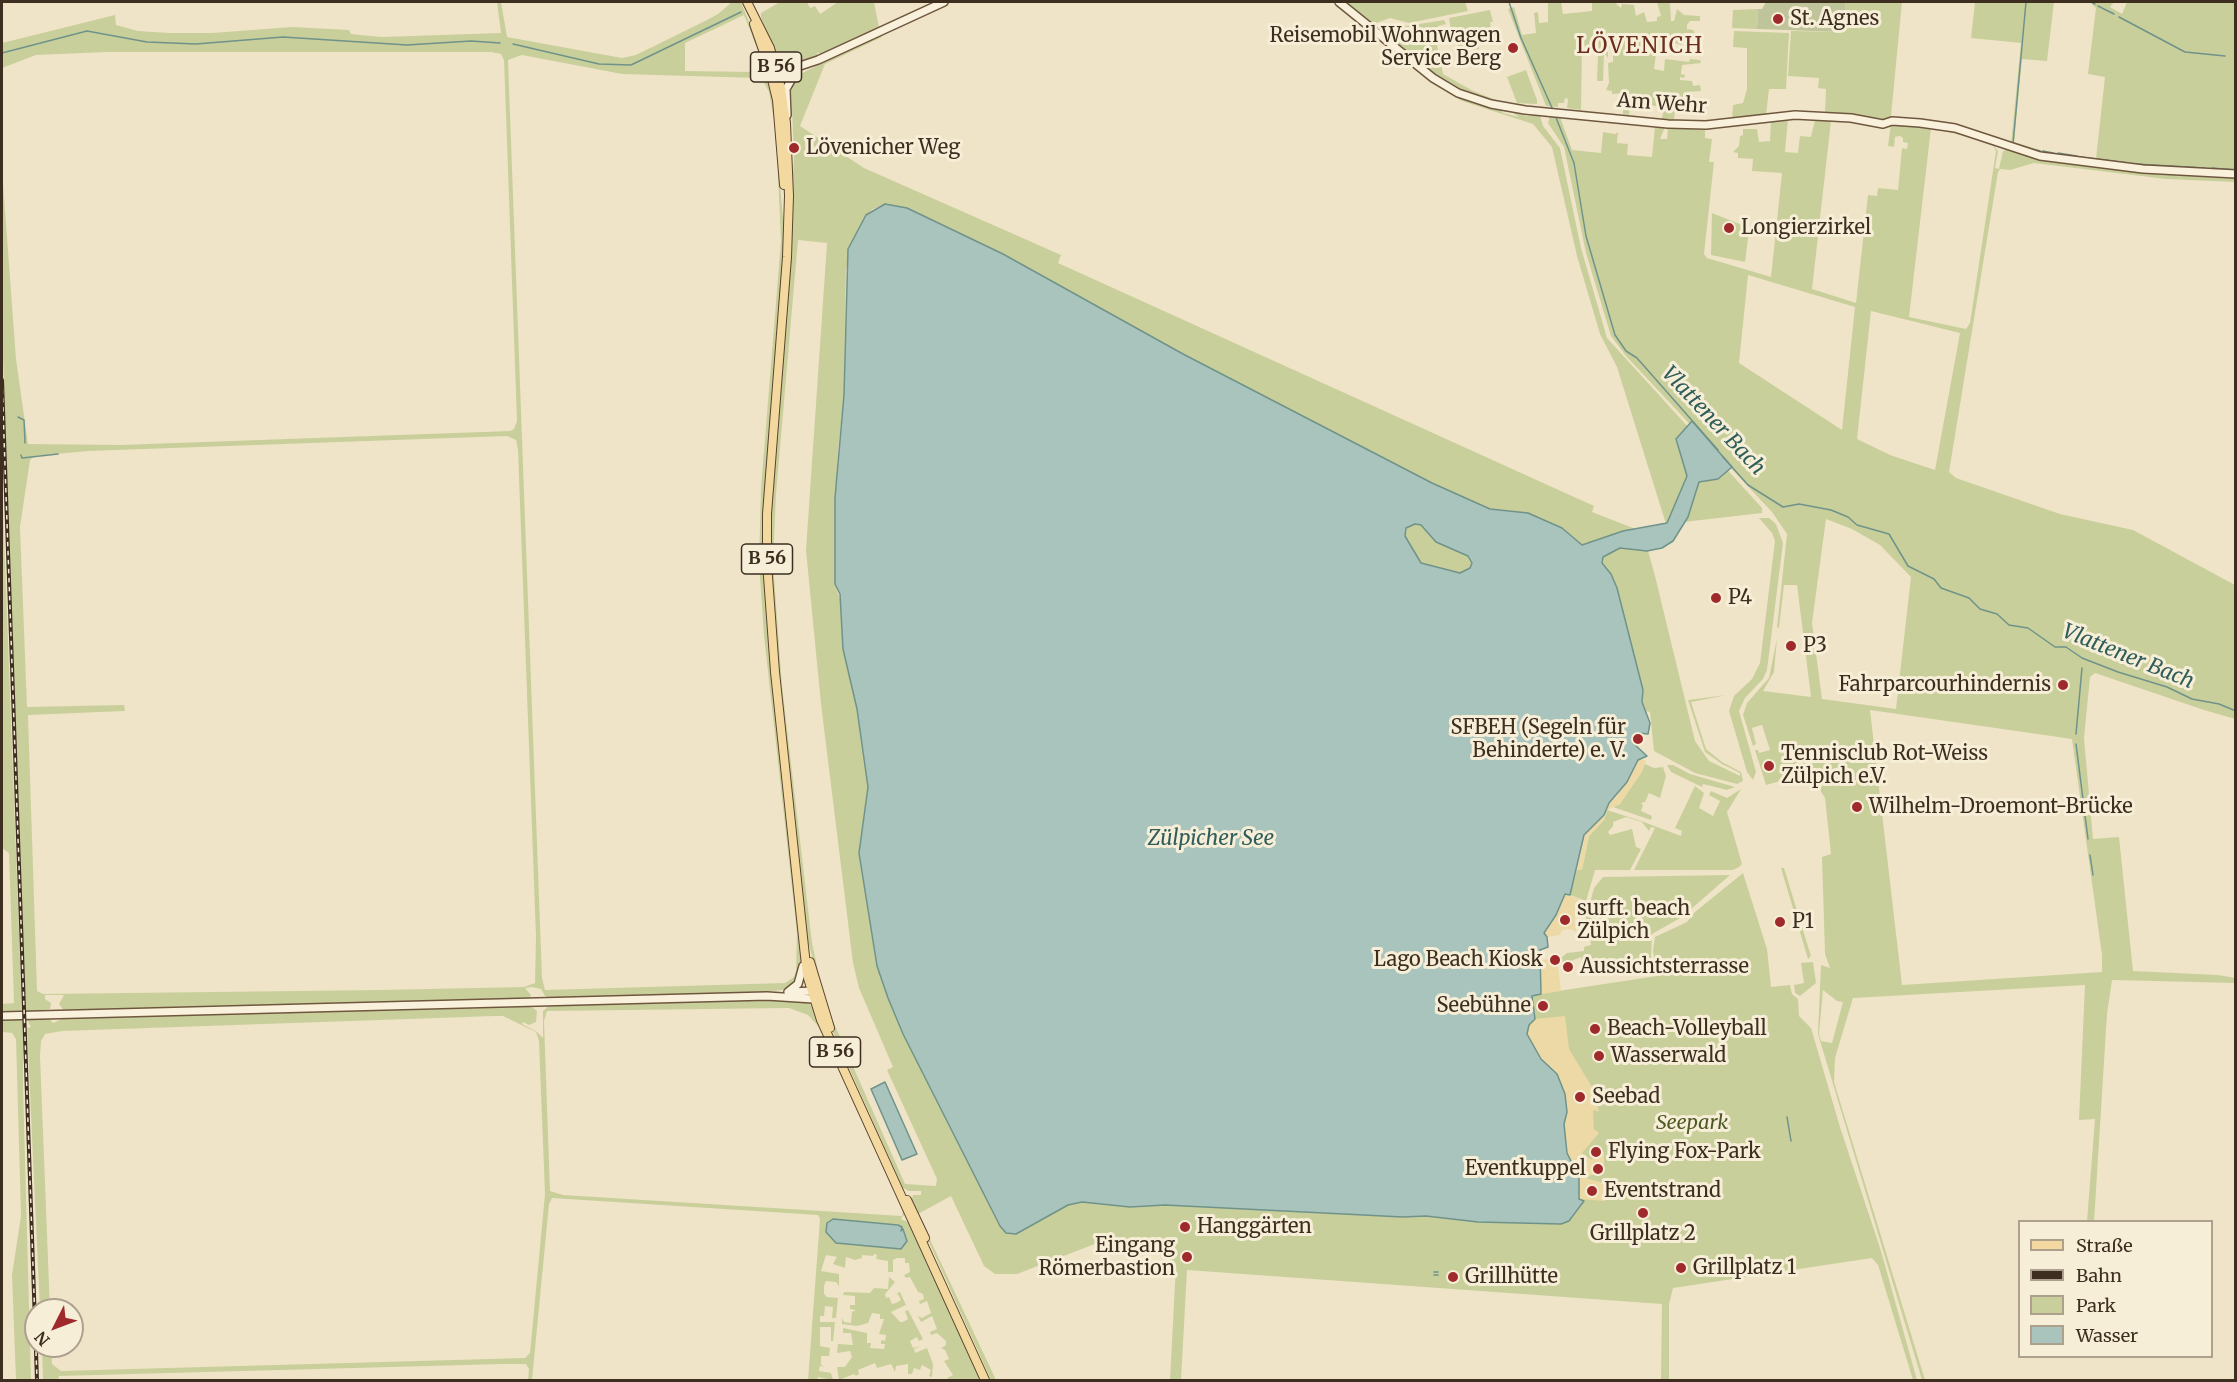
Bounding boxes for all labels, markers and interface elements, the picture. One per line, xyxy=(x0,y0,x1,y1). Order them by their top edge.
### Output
place label: St. Agnes xyxy=(1790,7,1879,31)
marker: St. Agnes xyxy=(1771,12,1785,26)
place label: Reisemobil Wohnwagen Service Berg xyxy=(1270,24,1501,71)
district label: LÖVENICH xyxy=(1576,34,1704,60)
marker: Reisemobil Wohnwagen Service Berg xyxy=(1506,41,1520,55)
road number: B 56 xyxy=(750,52,802,82)
street label: Am Wehr xyxy=(1616,89,1708,119)
place label: Lövenicher Weg xyxy=(806,136,960,160)
marker: Lövenicher Weg xyxy=(787,141,801,155)
place label: Longierzirkel xyxy=(1741,216,1871,240)
marker: Longierzirkel xyxy=(1722,221,1736,235)
water label: Vlattener Bach xyxy=(1656,361,1770,481)
road number: B 56 xyxy=(742,544,792,574)
place label: P4 xyxy=(1728,586,1752,610)
marker: P4 xyxy=(1709,591,1723,605)
water label: Vlattener Bach xyxy=(2059,619,2197,695)
place label: P3 xyxy=(1803,634,1827,658)
marker: P3 xyxy=(1784,639,1798,653)
place label: Fahrparcourhindernis xyxy=(1838,673,2051,697)
marker: Fahrparcourhindernis xyxy=(2056,678,2070,692)
place label: SFBEH (Segeln für Behinderte) e. V. xyxy=(1451,716,1626,763)
marker: SFBEH (Segeln für Behinderte) e. V. xyxy=(1631,732,1645,746)
place label: Tennisclub Rot-Weiss Zülpich e.V. xyxy=(1781,742,1988,789)
marker: Tennisclub Rot-Weiss Zülpich e.V. xyxy=(1762,759,1776,773)
place label: Wilhelm-Droemont-Brücke xyxy=(1869,795,2133,819)
marker: Wilhelm-Droemont-Brücke xyxy=(1850,800,1864,814)
water label: Zülpicher See xyxy=(1148,826,1274,852)
place label: surft. beach Zülpich xyxy=(1577,897,1690,944)
place label: P1 xyxy=(1792,910,1814,934)
marker: surft. beach Zülpich xyxy=(1558,913,1572,927)
marker: P1 xyxy=(1773,915,1787,929)
place label: Lago Beach Kiosk xyxy=(1373,948,1543,972)
marker: Lago Beach Kiosk xyxy=(1548,953,1562,967)
place label: Aussichtsterrasse xyxy=(1580,955,1749,979)
marker: Aussichtsterrasse xyxy=(1561,960,1575,974)
place label: Seebühne xyxy=(1436,994,1531,1018)
marker: Seebühne xyxy=(1536,999,1550,1013)
place label: Beach-Volleyball xyxy=(1607,1017,1767,1041)
marker: Beach-Volleyball xyxy=(1588,1022,1602,1036)
road number: B 56 xyxy=(810,1037,860,1067)
place label: Wasserwald xyxy=(1611,1044,1726,1068)
marker: Wasserwald xyxy=(1592,1049,1606,1063)
place label: Seebad xyxy=(1592,1085,1660,1109)
marker: Seebad xyxy=(1573,1090,1587,1104)
park label: Seepark xyxy=(1656,1111,1728,1135)
place label: Flying Fox-Park xyxy=(1608,1140,1761,1164)
marker: Flying Fox-Park xyxy=(1589,1145,1603,1159)
place label: Eventkuppel xyxy=(1465,1157,1586,1181)
marker: Eventkuppel xyxy=(1591,1162,1605,1176)
place label: Eventstrand xyxy=(1604,1179,1721,1203)
marker: Eventstrand xyxy=(1585,1184,1599,1198)
marker: Grillplatz 2 xyxy=(1636,1206,1650,1220)
place label: Hanggärten xyxy=(1197,1215,1312,1239)
marker: Hanggärten xyxy=(1178,1220,1192,1234)
legend xyxy=(2018,1220,2213,1358)
place label: Grillplatz 2 xyxy=(1590,1222,1696,1246)
place label: Eingang Römerbastion xyxy=(1039,1234,1175,1281)
text: Straße xyxy=(2076,1234,2133,1257)
marker: Eingang Römerbastion xyxy=(1180,1250,1194,1264)
place label: Grillplatz 1 xyxy=(1693,1256,1796,1280)
marker: Grillplatz 1 xyxy=(1674,1261,1688,1275)
text: Bahn xyxy=(2076,1264,2122,1287)
place label: Grillhütte xyxy=(1465,1265,1558,1289)
marker: Grillhütte xyxy=(1446,1270,1460,1284)
text: Park xyxy=(2076,1294,2116,1317)
north arrow xyxy=(24,1298,84,1358)
text: Wasser xyxy=(2076,1324,2138,1347)
text: N xyxy=(30,1327,54,1350)

